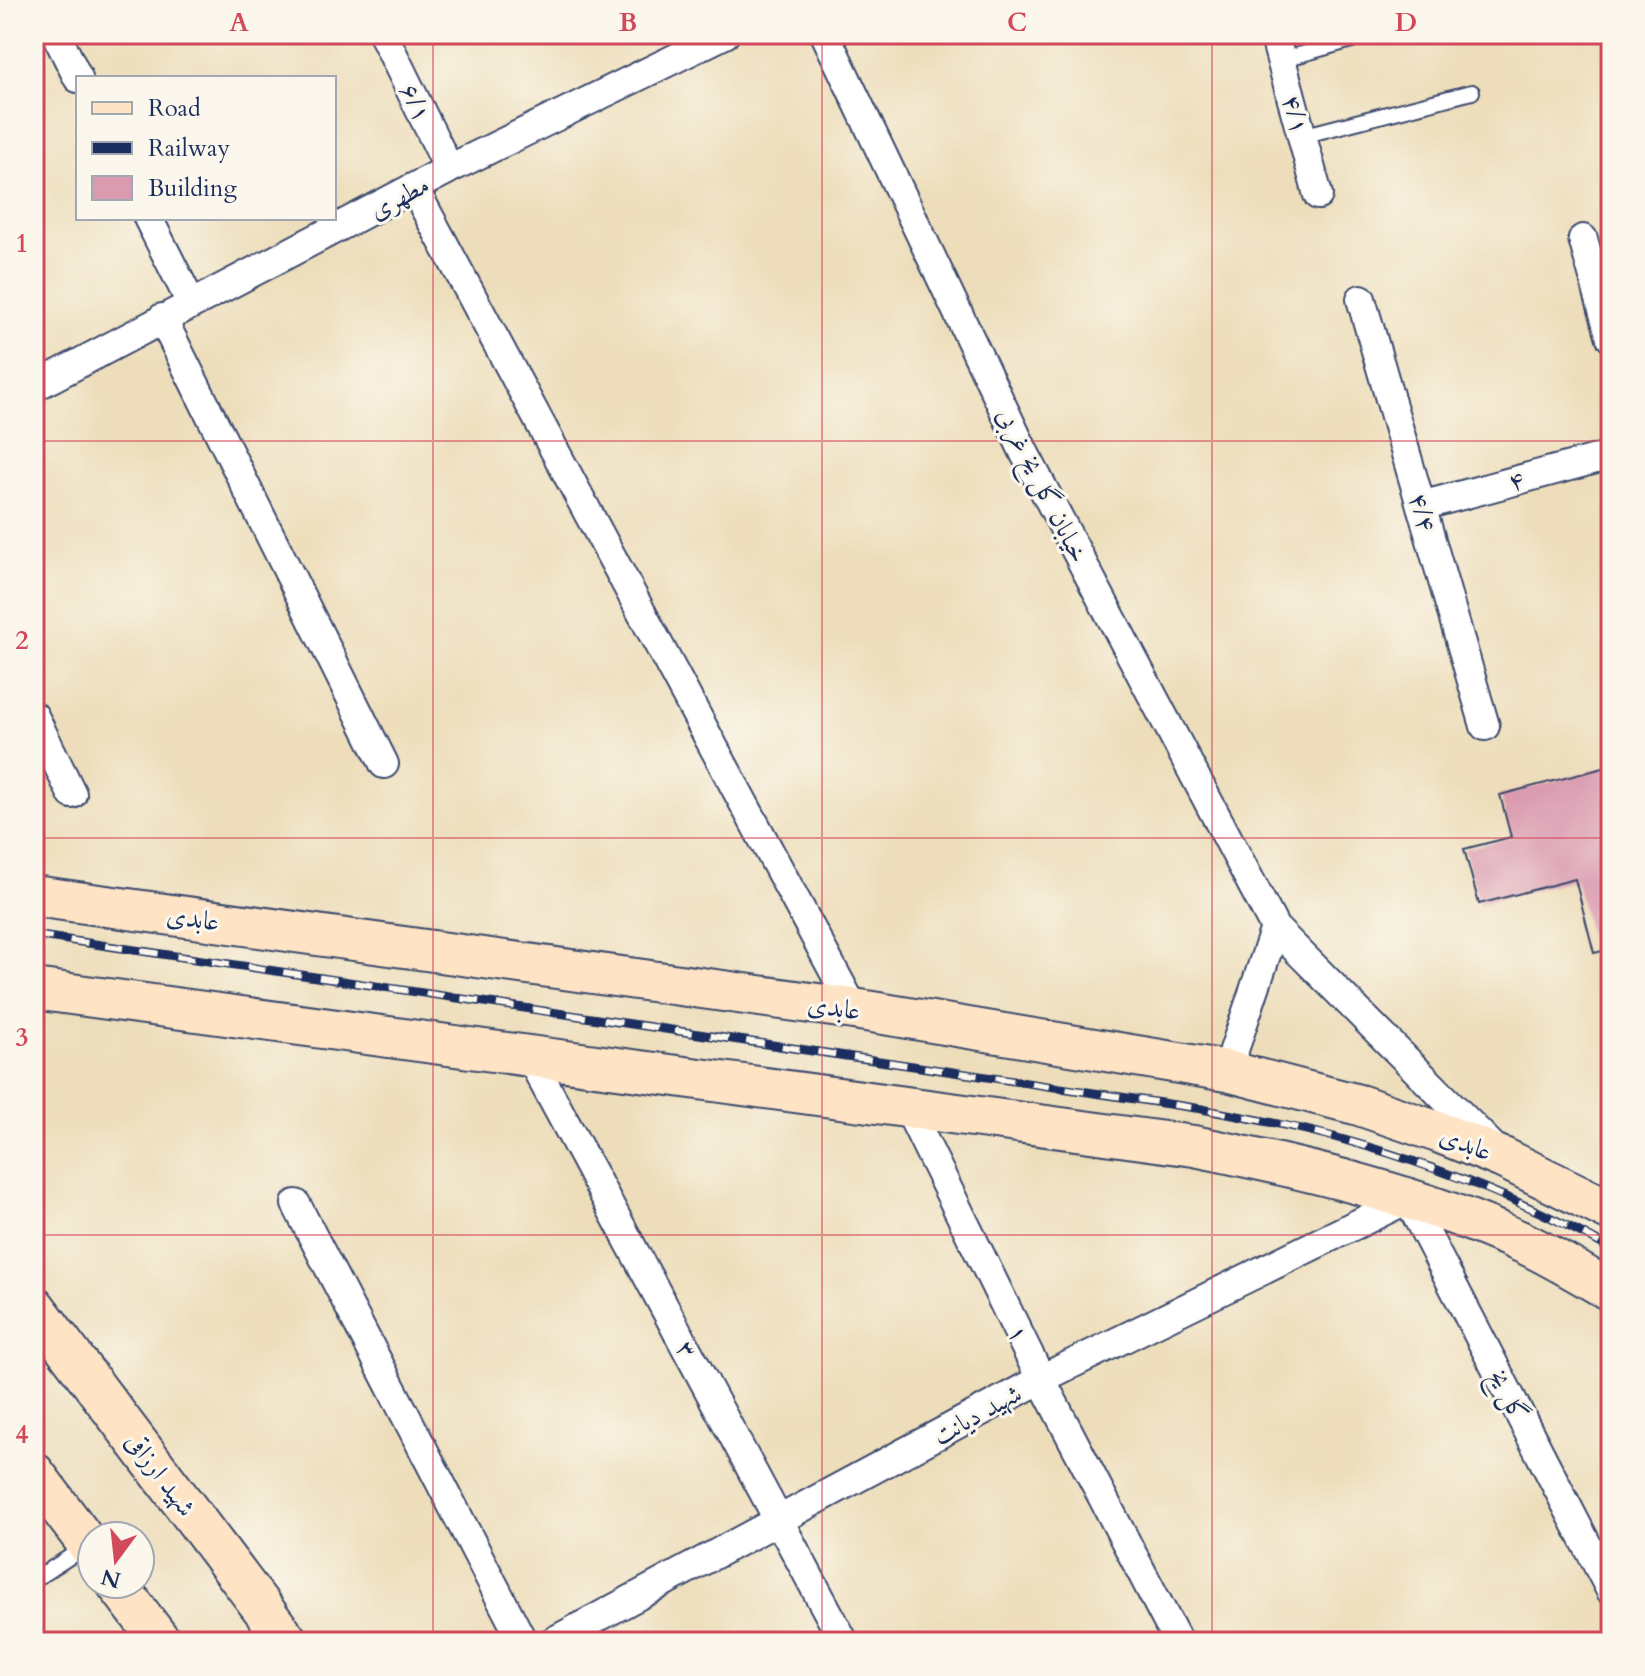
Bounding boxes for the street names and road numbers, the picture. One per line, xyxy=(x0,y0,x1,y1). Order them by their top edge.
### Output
street label: ۶/۱ xyxy=(391,77,440,127)
street label: ۴/۱ xyxy=(1274,91,1317,137)
street label: مطهری xyxy=(363,167,435,228)
street label: خیابان گل یخ غربی xyxy=(985,402,1097,571)
street label: ۴ xyxy=(1504,462,1528,499)
street label: ۴/۴ xyxy=(1400,489,1445,536)
street label: عابدی xyxy=(164,897,222,940)
street label: عابدی xyxy=(805,986,863,1029)
street label: عابدی xyxy=(1435,1118,1497,1169)
street label: ۱ xyxy=(999,1319,1038,1348)
street label: ۳ xyxy=(668,1334,706,1364)
street label: گل یخ xyxy=(1477,1363,1537,1429)
street label: شهید دیانت xyxy=(927,1376,1028,1453)
street label: شهید ارزاقی xyxy=(117,1425,204,1524)

